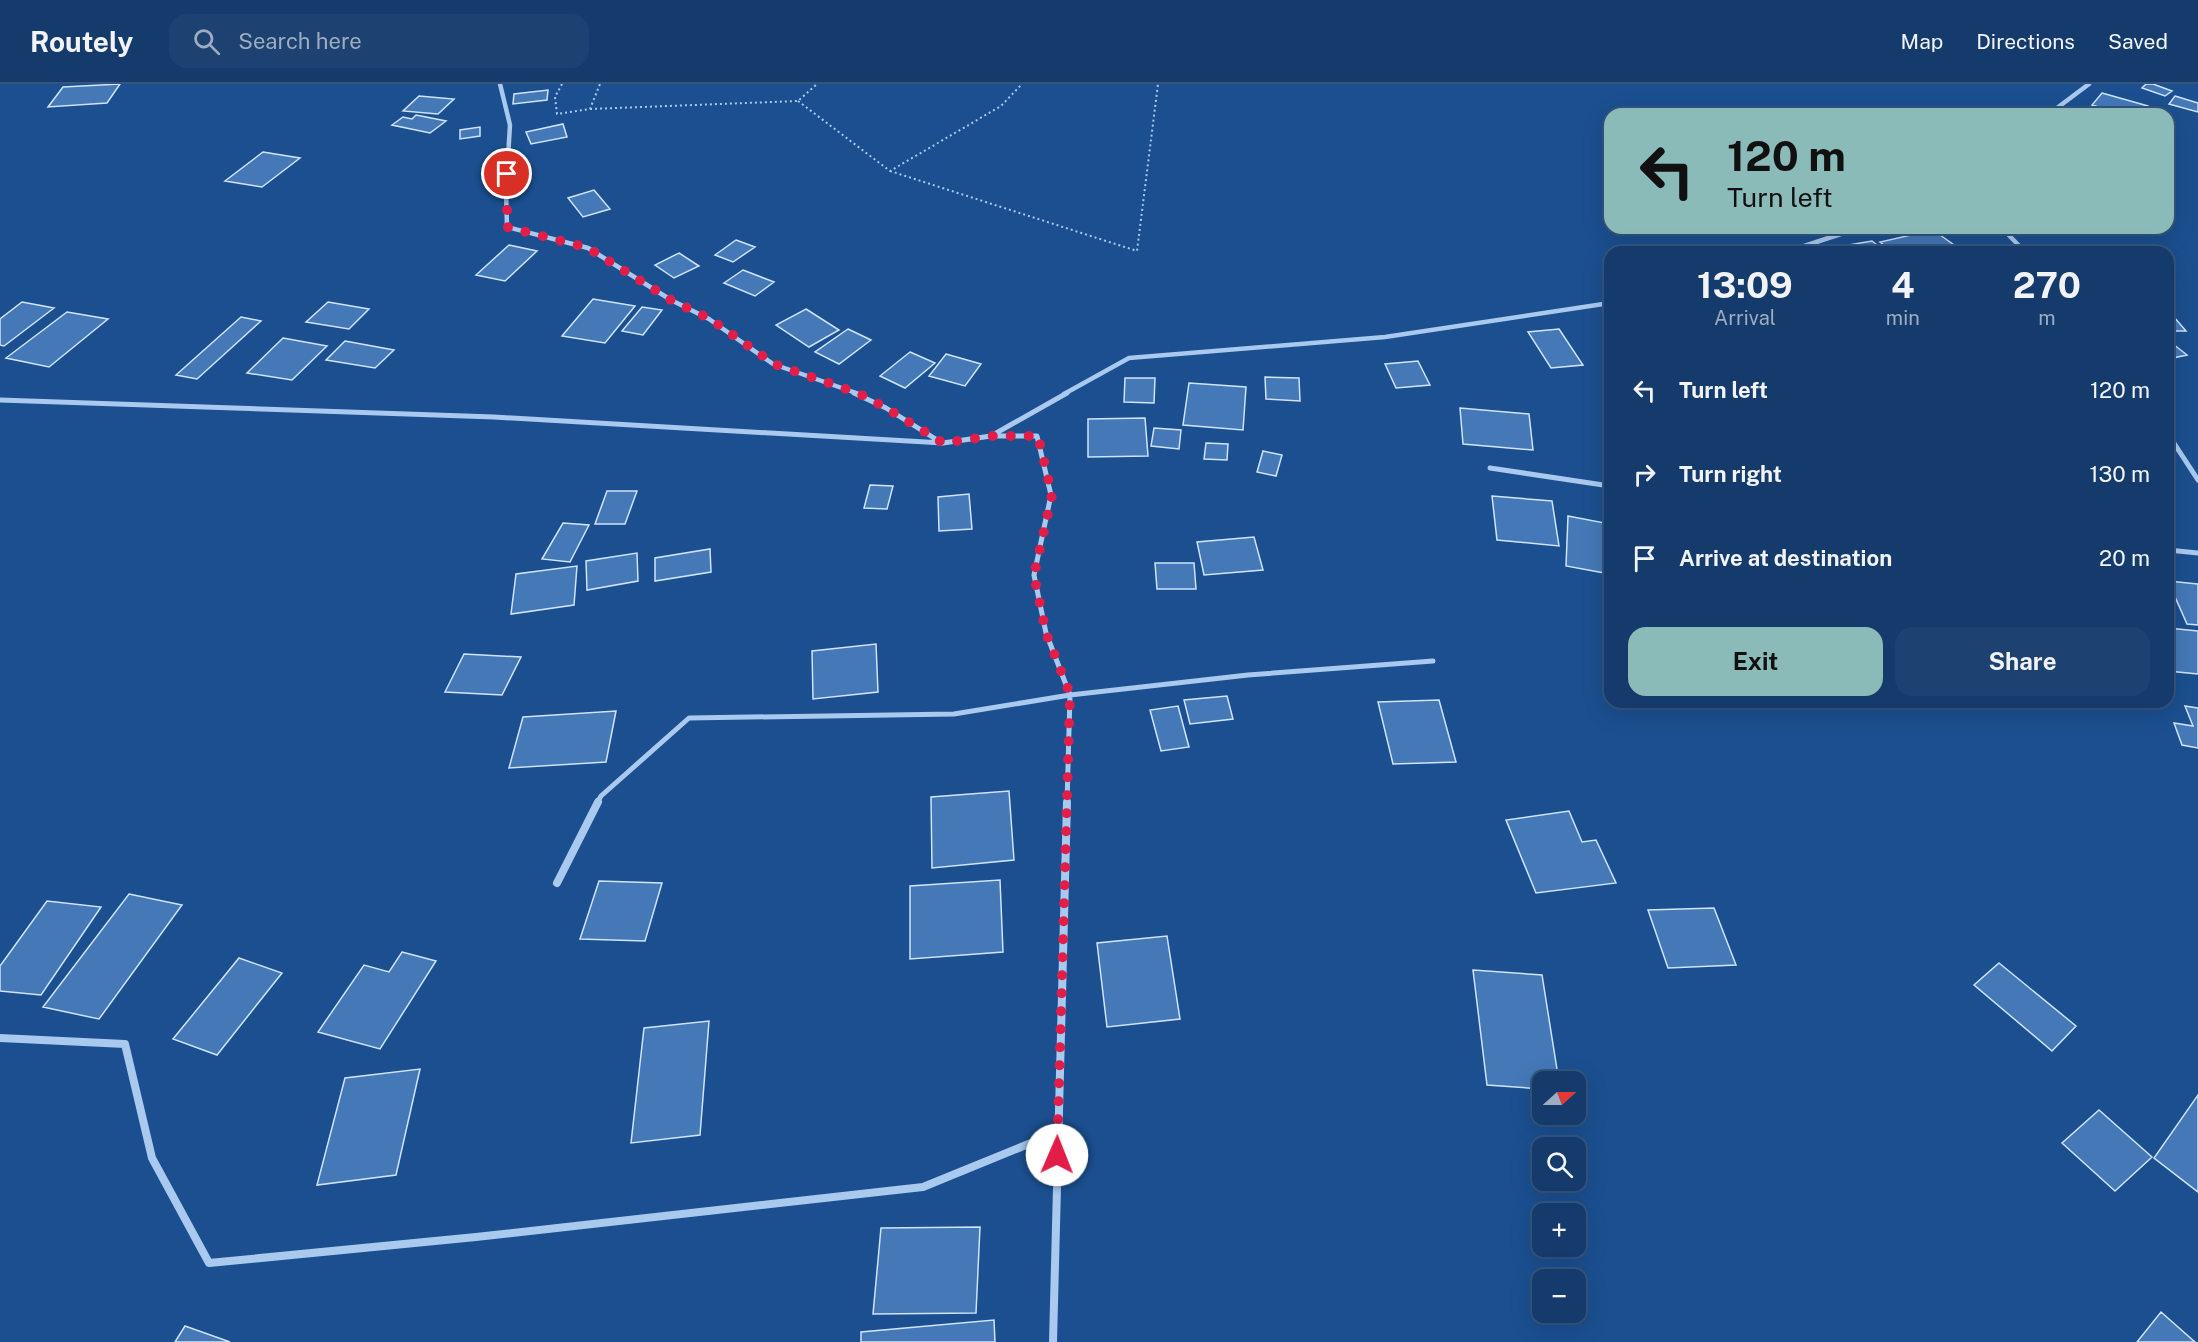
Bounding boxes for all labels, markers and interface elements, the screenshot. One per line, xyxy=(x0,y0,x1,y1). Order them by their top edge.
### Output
search box xyxy=(169,14,589,68)
text: Routely xyxy=(30,25,133,58)
icon: search xyxy=(190,25,223,58)
text: Search here xyxy=(238,28,362,54)
text: Map xyxy=(1901,29,1943,54)
text: Directions xyxy=(1976,29,2075,54)
text: Saved xyxy=(2108,29,2168,54)
text: 120 m xyxy=(1727,131,1846,180)
icon: left xyxy=(1628,132,1706,210)
pin xyxy=(481,148,532,199)
icon: arrive xyxy=(490,157,523,190)
text: Turn left xyxy=(1727,181,1833,213)
text: 13:09 xyxy=(1697,264,1793,306)
text: 4 xyxy=(1891,264,1915,306)
text: 270 xyxy=(2013,264,2081,306)
text: Arrival xyxy=(1714,306,1776,330)
text: min xyxy=(1886,306,1920,330)
text: m xyxy=(2038,306,2056,330)
icon: left xyxy=(1628,374,1661,407)
text: Turn left xyxy=(1679,377,1768,403)
text: 120 m xyxy=(2090,377,2150,403)
icon: right xyxy=(1628,458,1661,491)
text: Turn right xyxy=(1679,461,1782,487)
text: 130 m xyxy=(2089,461,2150,487)
icon: arrive xyxy=(1628,542,1661,575)
text: Arrive at destination xyxy=(1679,545,1892,571)
text: 20 m xyxy=(2099,545,2150,571)
button: Exit xyxy=(1628,627,1883,696)
button: Share xyxy=(1895,627,2150,696)
north arrow xyxy=(1532,1071,1586,1125)
map controls xyxy=(1532,1071,1586,1323)
position arrow xyxy=(1025,1123,1089,1187)
button: search xyxy=(1532,1137,1586,1191)
button: + xyxy=(1532,1203,1586,1257)
button: − xyxy=(1532,1269,1586,1323)

